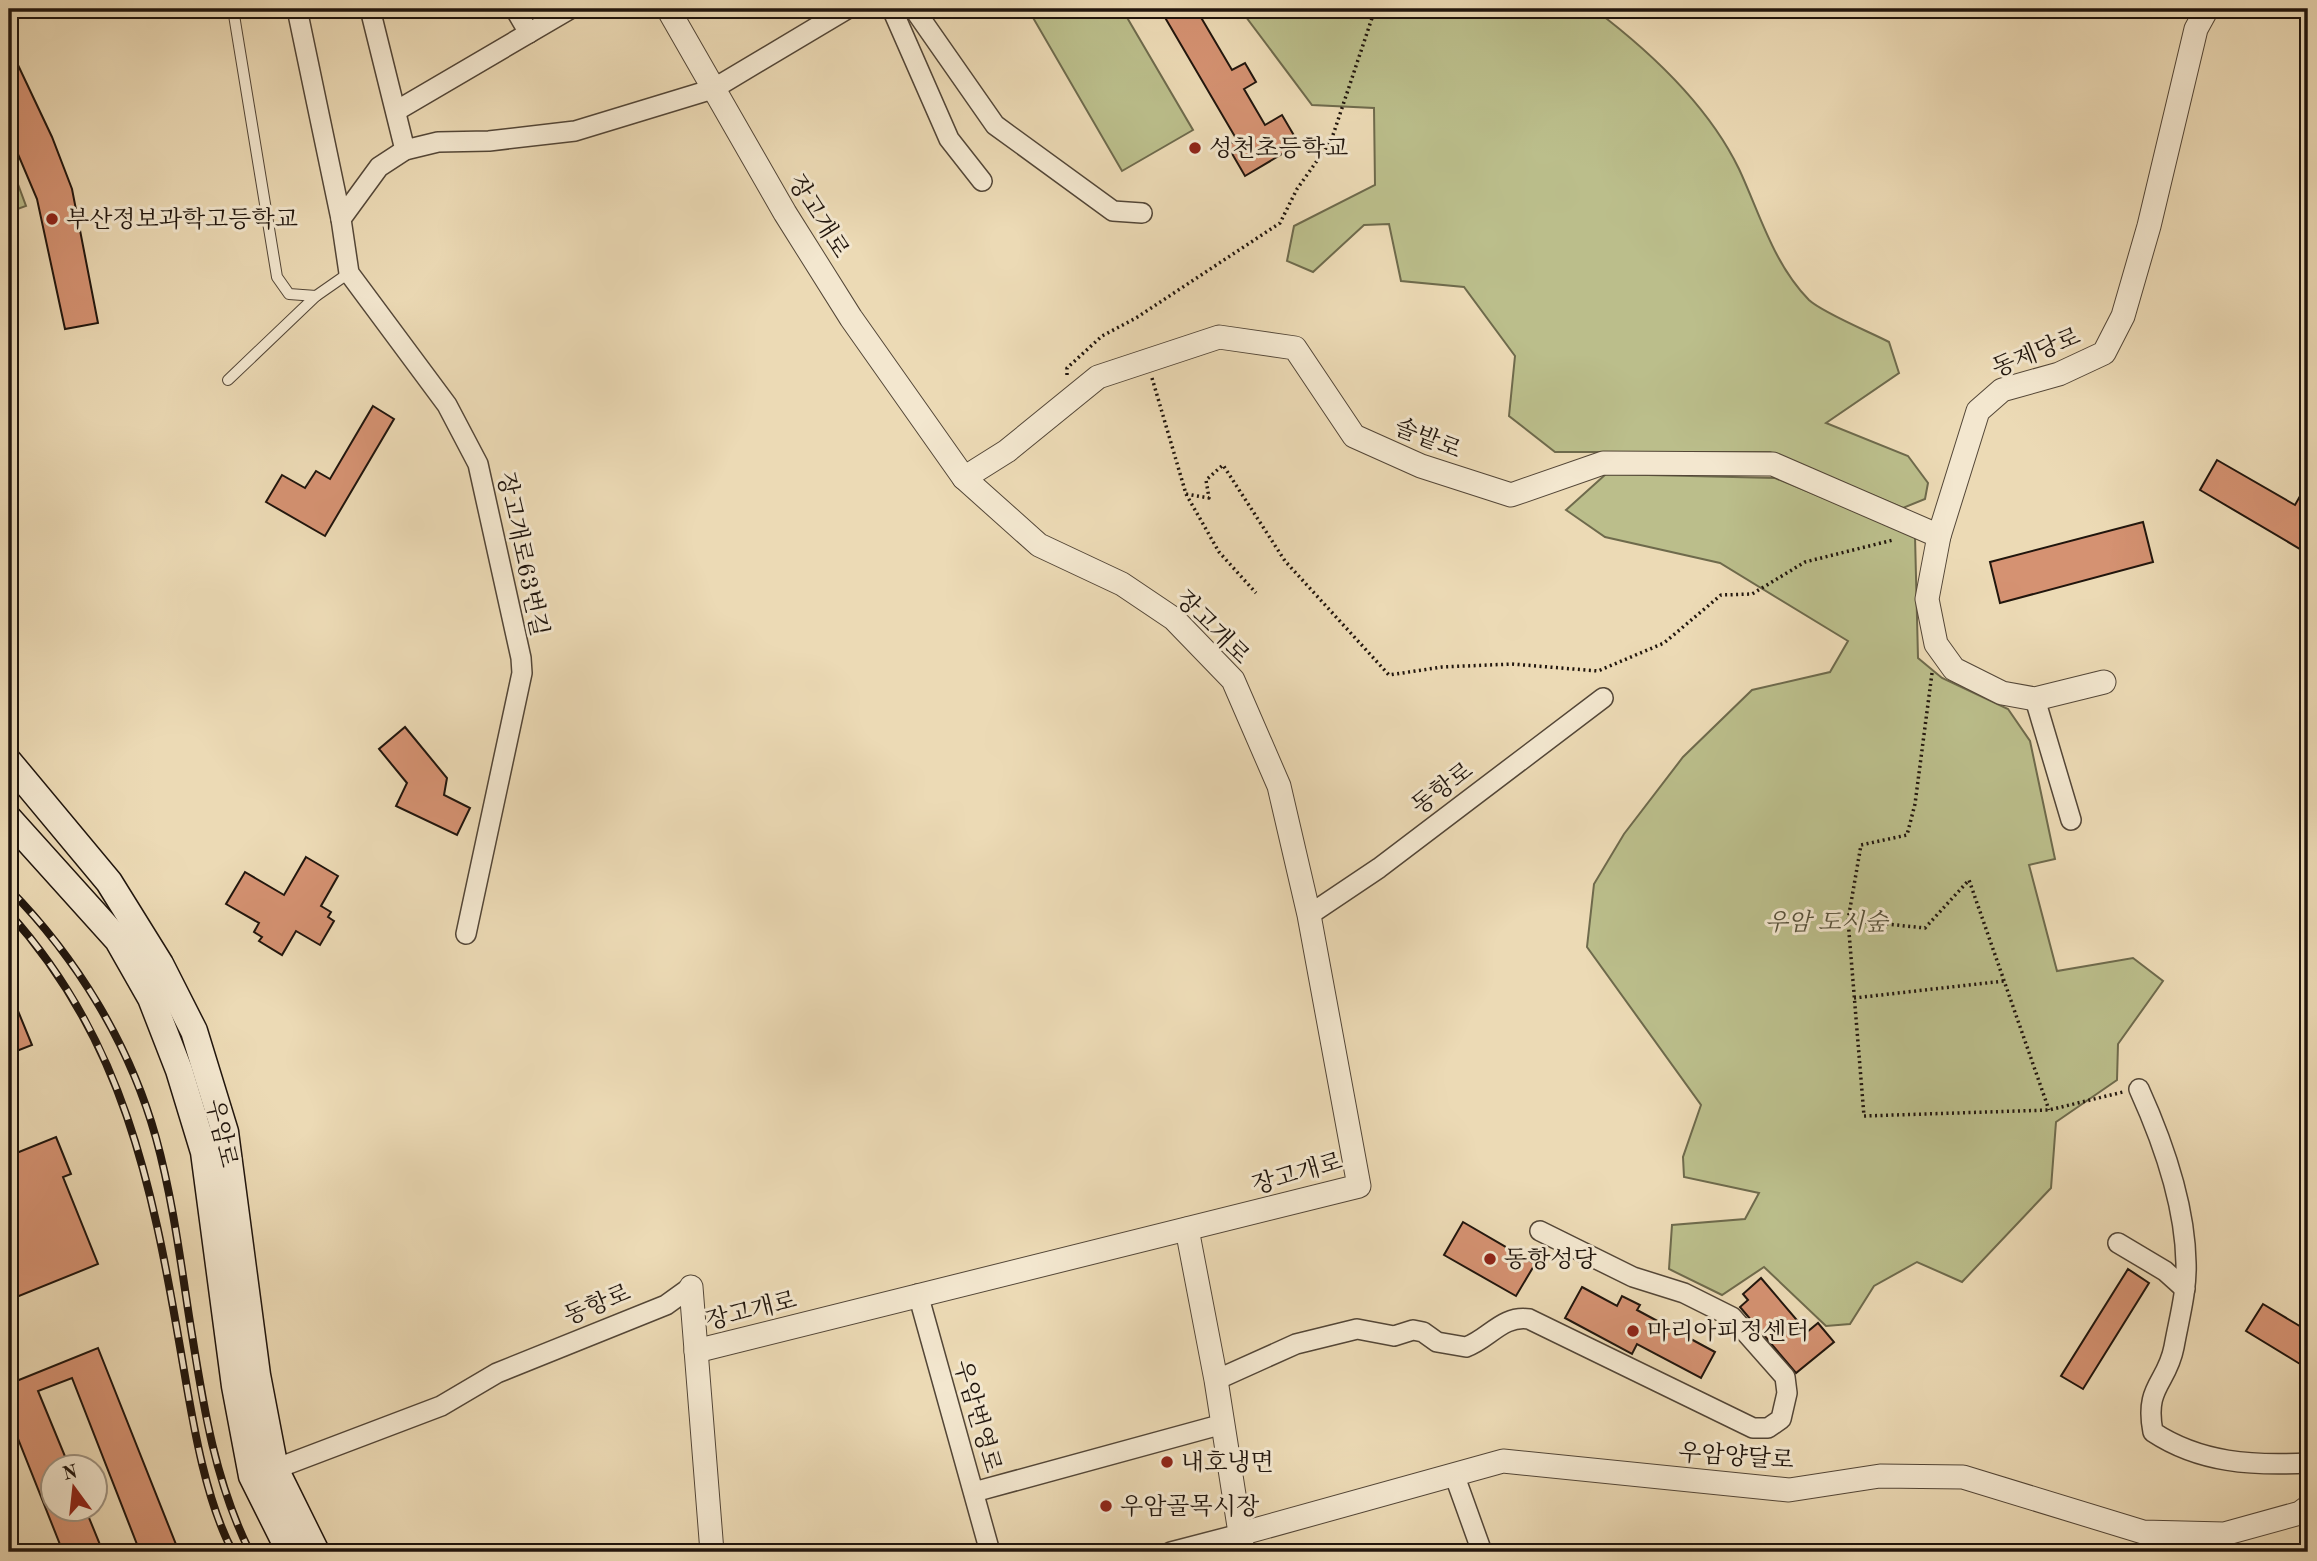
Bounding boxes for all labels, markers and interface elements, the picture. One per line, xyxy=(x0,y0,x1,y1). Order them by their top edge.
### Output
place label: 성천초등학교 xyxy=(1209,136,1348,162)
marker: 성천초등학교 xyxy=(1187,140,1203,156)
street label: 장고개로 xyxy=(783,170,854,263)
place label: 부산정보과학고등학교 xyxy=(66,207,298,233)
marker: 부산정보과학고등학교 xyxy=(44,211,60,227)
street label: 동제당로 xyxy=(1989,324,2084,382)
street label: 솔밭로 xyxy=(1391,413,1465,464)
street label: 장고개로63번길 xyxy=(492,470,552,639)
street label: 장고개로 xyxy=(1170,586,1254,670)
street label: 동항로 xyxy=(1407,757,1478,820)
park label: 우암 도시숲 xyxy=(1765,909,1890,936)
street label: 우암로 xyxy=(201,1096,242,1170)
street label: 장고개로 xyxy=(1249,1149,1345,1199)
place label: 동항성당 xyxy=(1504,1247,1598,1273)
marker: 동항성당 xyxy=(1482,1251,1498,1267)
street label: 동항로 xyxy=(560,1280,634,1330)
street label: 장고개로 xyxy=(703,1287,799,1335)
place label: 마리아피정센터 xyxy=(1647,1319,1809,1345)
marker: 마리아피정센터 xyxy=(1625,1323,1641,1339)
street label: 우암번영로 xyxy=(949,1357,1006,1476)
street label: 우암양달로 xyxy=(1677,1440,1795,1474)
place label: 내호냉면 xyxy=(1181,1450,1274,1476)
north arrow xyxy=(38,1452,108,1522)
marker: 내호냉면 xyxy=(1159,1454,1175,1470)
text: N xyxy=(61,1463,80,1485)
place label: 우암골목시장 xyxy=(1120,1494,1260,1520)
marker: 우암골목시장 xyxy=(1098,1498,1114,1514)

